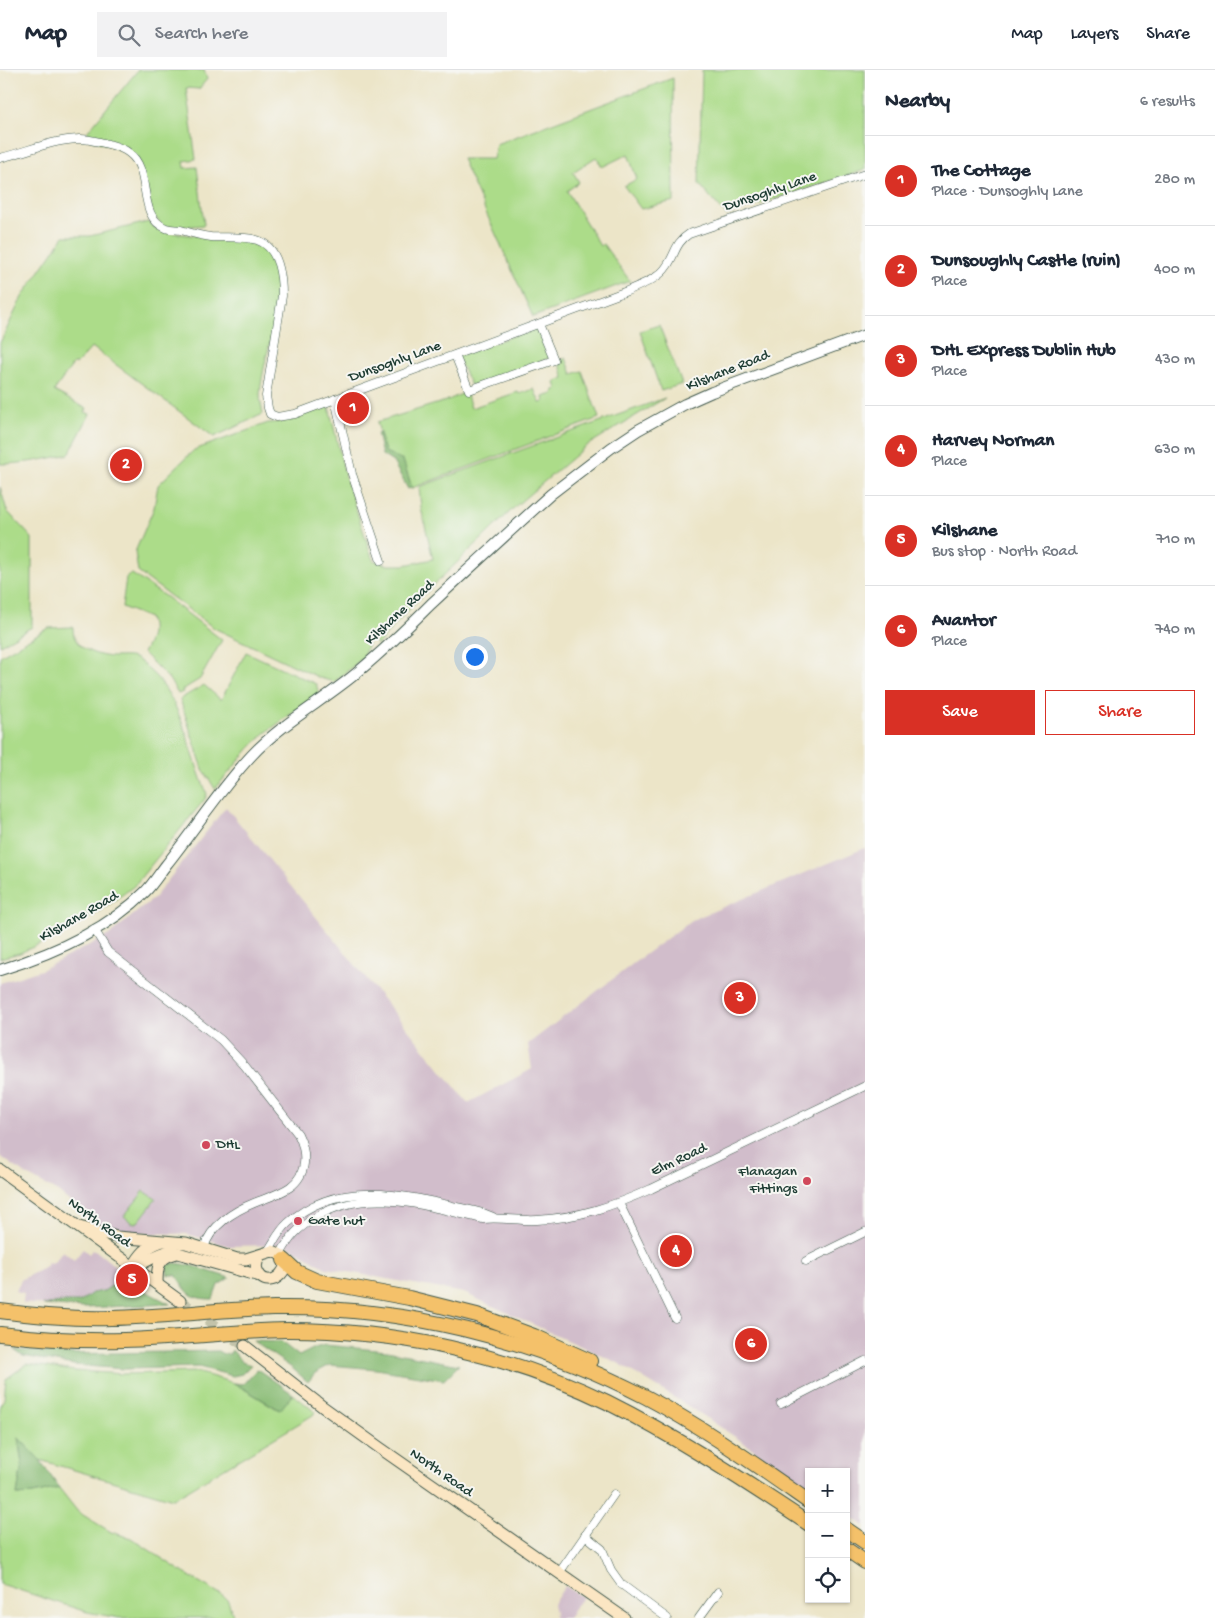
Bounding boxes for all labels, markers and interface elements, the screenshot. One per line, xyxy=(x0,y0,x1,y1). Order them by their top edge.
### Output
search box xyxy=(97,12,447,57)
text: Map xyxy=(25,20,67,49)
icon: search xyxy=(115,21,143,49)
text: Search here xyxy=(155,23,248,46)
text: Map xyxy=(1011,24,1043,45)
text: Layers xyxy=(1071,24,1118,45)
text: Share xyxy=(1146,24,1190,45)
text: Nearby xyxy=(885,90,950,115)
text: 6 results xyxy=(1140,93,1195,112)
text: The Cottage xyxy=(932,160,1031,183)
street label: Dunsoghly Lane xyxy=(720,168,819,217)
text: 1 xyxy=(898,171,904,190)
text: 280 m xyxy=(1154,171,1195,190)
text: Place · Dunsoghly Lane xyxy=(932,183,1083,202)
text: Dunsoughly Castle (ruin) xyxy=(932,250,1121,273)
text: 2 xyxy=(897,261,905,280)
text: 400 m xyxy=(1154,261,1195,280)
text: Place xyxy=(932,273,967,292)
street label: Dunsoghly Lane xyxy=(346,337,444,387)
text: DHL Express Dublin Hub xyxy=(932,340,1116,363)
street label: Kilshane Road xyxy=(684,346,773,396)
text: 3 xyxy=(897,351,905,370)
text: 430 m xyxy=(1155,351,1195,370)
text: Place xyxy=(932,363,967,382)
pin: 1 xyxy=(337,389,369,427)
text: Harvey Norman xyxy=(932,430,1054,453)
text: 4 xyxy=(897,441,905,460)
text: 630 m xyxy=(1154,441,1195,460)
pin: 2 xyxy=(110,446,142,484)
text: Place xyxy=(932,453,967,472)
text: Kilshane xyxy=(932,520,997,543)
text: 5 xyxy=(897,531,905,550)
text: 710 m xyxy=(1156,531,1195,550)
text: Bus stop · North Road xyxy=(932,543,1077,562)
street label: Kilshane Road xyxy=(362,576,439,650)
text: Avantor xyxy=(932,610,996,633)
text: 6 xyxy=(897,621,905,640)
text: 740 m xyxy=(1155,621,1195,640)
text: Place xyxy=(932,633,967,652)
your location xyxy=(462,644,488,670)
button: Save xyxy=(885,690,1035,735)
button: Share xyxy=(1045,690,1195,735)
street label: Kilshane Road xyxy=(36,887,123,947)
pin: 3 xyxy=(724,979,756,1017)
place label: DHL xyxy=(215,1136,240,1154)
marker: DHL xyxy=(200,1139,212,1151)
street label: Elm Road xyxy=(648,1139,711,1181)
place label: Flanagan Fittings xyxy=(737,1163,797,1198)
marker: Flanagan Fittings xyxy=(801,1175,813,1187)
street label: North Road xyxy=(64,1194,135,1253)
place label: Gate hut xyxy=(308,1212,366,1230)
marker: Gate hut xyxy=(292,1215,304,1227)
pin: 4 xyxy=(660,1232,692,1270)
pin: 5 xyxy=(116,1261,148,1299)
pin: 6 xyxy=(735,1325,767,1363)
street label: North Road xyxy=(406,1445,477,1502)
map controls xyxy=(805,1468,850,1603)
button: + xyxy=(805,1468,850,1513)
button: − xyxy=(805,1513,850,1558)
button: locate xyxy=(805,1558,850,1603)

